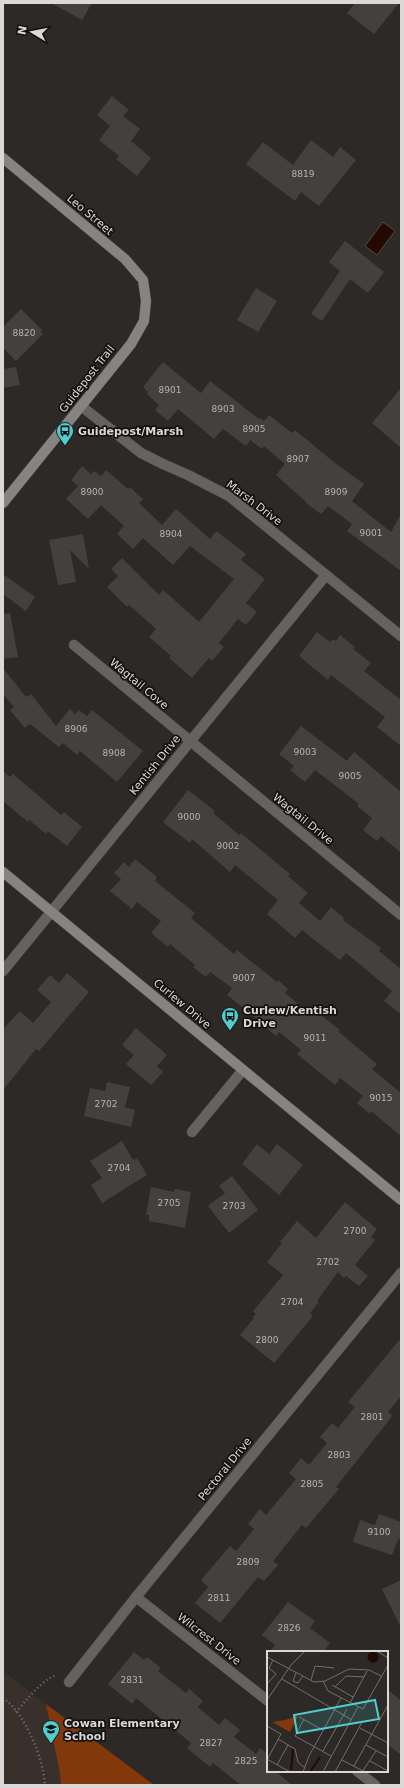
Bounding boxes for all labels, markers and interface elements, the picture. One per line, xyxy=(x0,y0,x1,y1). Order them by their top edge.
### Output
north arrow xyxy=(12,12,52,52)
text: N xyxy=(15,25,30,36)
house number: 8819 xyxy=(292,169,315,179)
street label: Leo Street xyxy=(64,192,116,239)
house number: 8820 xyxy=(13,328,36,338)
street label: Guidepost Trail xyxy=(57,343,117,415)
house number: 8901 xyxy=(159,385,181,395)
house number: 8903 xyxy=(212,404,234,414)
bus stop icon: Guidepost/Marsh xyxy=(55,421,75,446)
house number: 8905 xyxy=(243,424,265,434)
place label: Guidepost/Marsh xyxy=(78,425,183,438)
house number: 8907 xyxy=(287,454,309,464)
street label: Marsh Drive xyxy=(224,478,285,528)
house number: 8900 xyxy=(81,487,104,497)
house number: 8909 xyxy=(325,487,348,497)
house number: 9001 xyxy=(360,528,382,538)
house number: 8904 xyxy=(160,529,183,539)
street label: Wagtail Cove xyxy=(107,656,171,712)
house number: 8906 xyxy=(65,724,88,734)
street label: Kentish Drive xyxy=(127,732,183,798)
house number: 9003 xyxy=(294,747,316,757)
house number: 8908 xyxy=(103,748,126,758)
house number: 9005 xyxy=(339,771,361,781)
street label: Wagtail Drive xyxy=(270,791,336,847)
house number: 9000 xyxy=(178,812,201,822)
house number: 9002 xyxy=(217,841,239,851)
house number: 9007 xyxy=(233,973,255,983)
street label: Curlew Drive xyxy=(151,976,213,1032)
place label: Curlew/Kentish Drive xyxy=(243,1004,337,1030)
bus stop icon: Curlew/Kentish Drive xyxy=(220,1006,240,1031)
house number: 9011 xyxy=(304,1033,326,1043)
house number: 9015 xyxy=(370,1093,392,1103)
house number: 2702 xyxy=(95,1099,117,1109)
house number: 2704 xyxy=(108,1163,131,1173)
house number: 2705 xyxy=(158,1198,180,1208)
house number: 2703 xyxy=(223,1201,245,1211)
house number: 2700 xyxy=(344,1226,367,1236)
house number: 2702 xyxy=(317,1257,339,1267)
house number: 2704 xyxy=(281,1297,304,1307)
house number: 2800 xyxy=(256,1335,279,1345)
house number: 2801 xyxy=(361,1412,383,1422)
street label: Pectoral Drive xyxy=(196,1435,254,1503)
house number: 2803 xyxy=(328,1450,350,1460)
house number: 2805 xyxy=(301,1479,323,1489)
house number: 9100 xyxy=(368,1527,391,1537)
house number: 2809 xyxy=(237,1557,260,1567)
house number: 2811 xyxy=(208,1593,230,1603)
street label: Wilcrest Drive xyxy=(175,1610,243,1668)
house number: 2826 xyxy=(278,1623,301,1633)
inset map xyxy=(267,1651,388,1772)
house number: 2831 xyxy=(121,1675,143,1685)
place label: Cowan Elementary School xyxy=(64,1717,180,1743)
school or university icon: Cowan Elementary School xyxy=(41,1719,61,1744)
house number: 2827 xyxy=(200,1738,222,1748)
house number: 2825 xyxy=(235,1756,257,1766)

